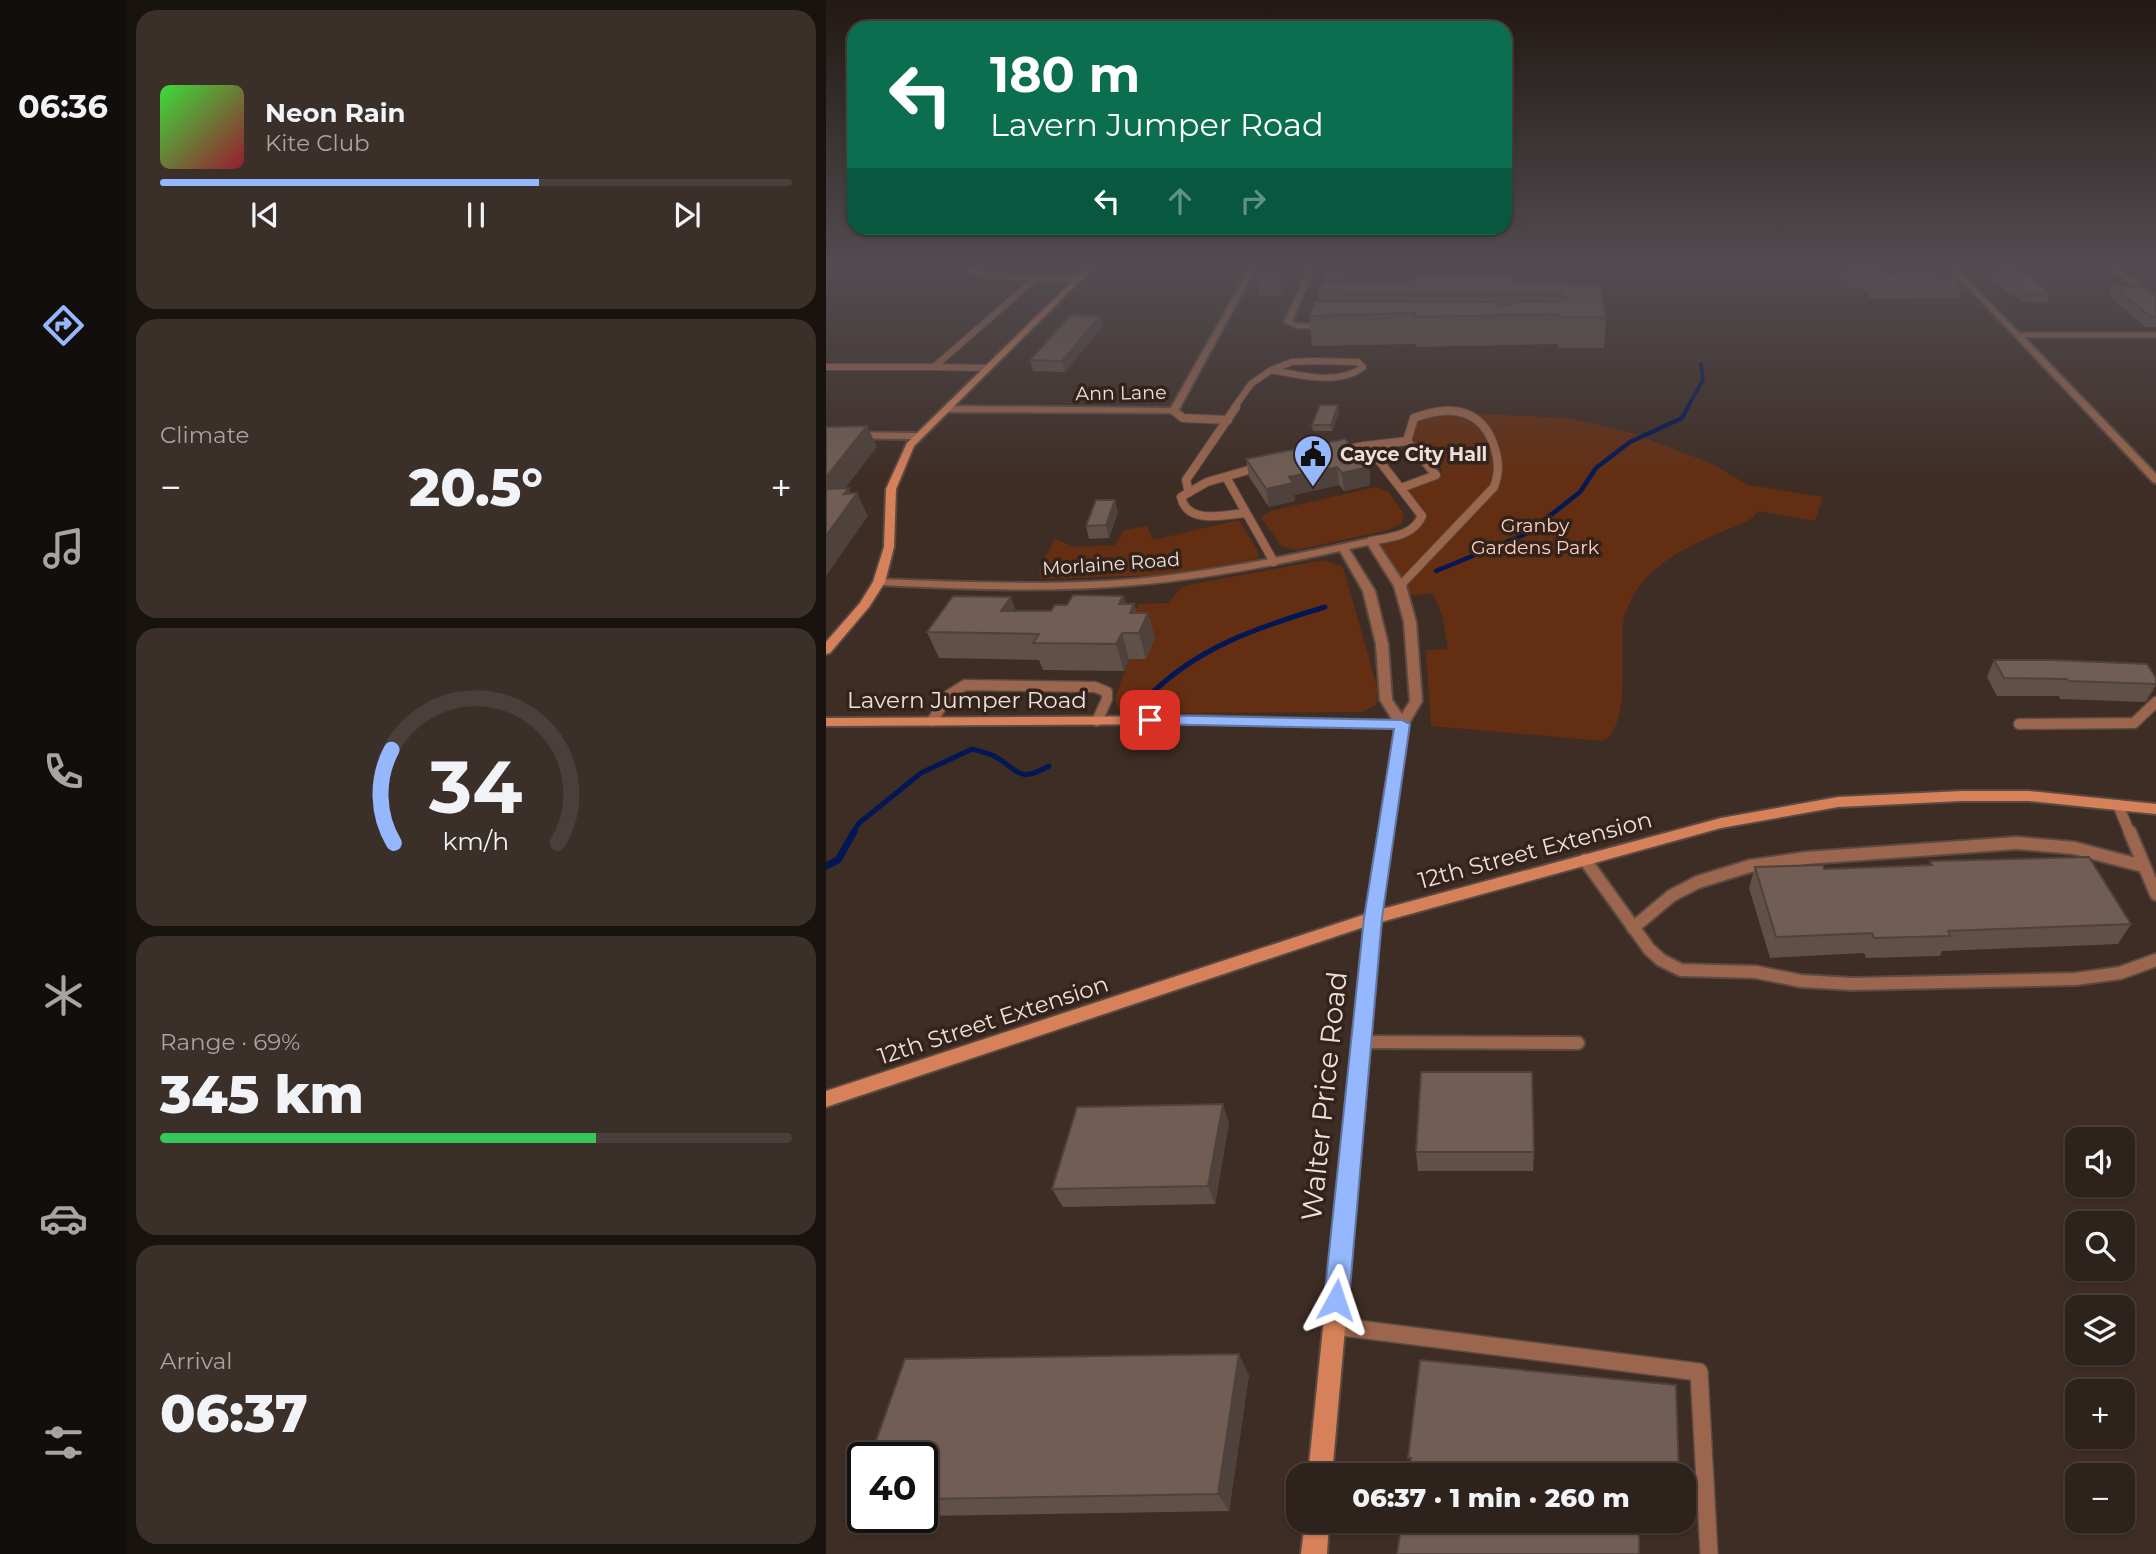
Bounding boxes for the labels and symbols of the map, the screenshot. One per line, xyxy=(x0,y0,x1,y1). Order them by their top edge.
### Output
street label: Ann Lane xyxy=(1075,381,1167,405)
public building icon: Cayce City Hall xyxy=(1292,433,1334,488)
place label: Cayce City Hall xyxy=(1340,443,1487,466)
park label: Granby Gardens Park xyxy=(1471,514,1600,559)
street label: Morlaine Road xyxy=(1041,548,1181,580)
street label: Lavern Jumper Road xyxy=(847,686,1087,714)
pin xyxy=(1120,690,1180,750)
street label: 12th Street Extension xyxy=(1415,805,1655,895)
street label: 12th Street Extension xyxy=(874,969,1112,1071)
street label: Walter Price Road xyxy=(1294,970,1354,1222)
position arrow xyxy=(1299,1263,1373,1337)
speed limit sign: 40 xyxy=(847,1442,938,1533)

